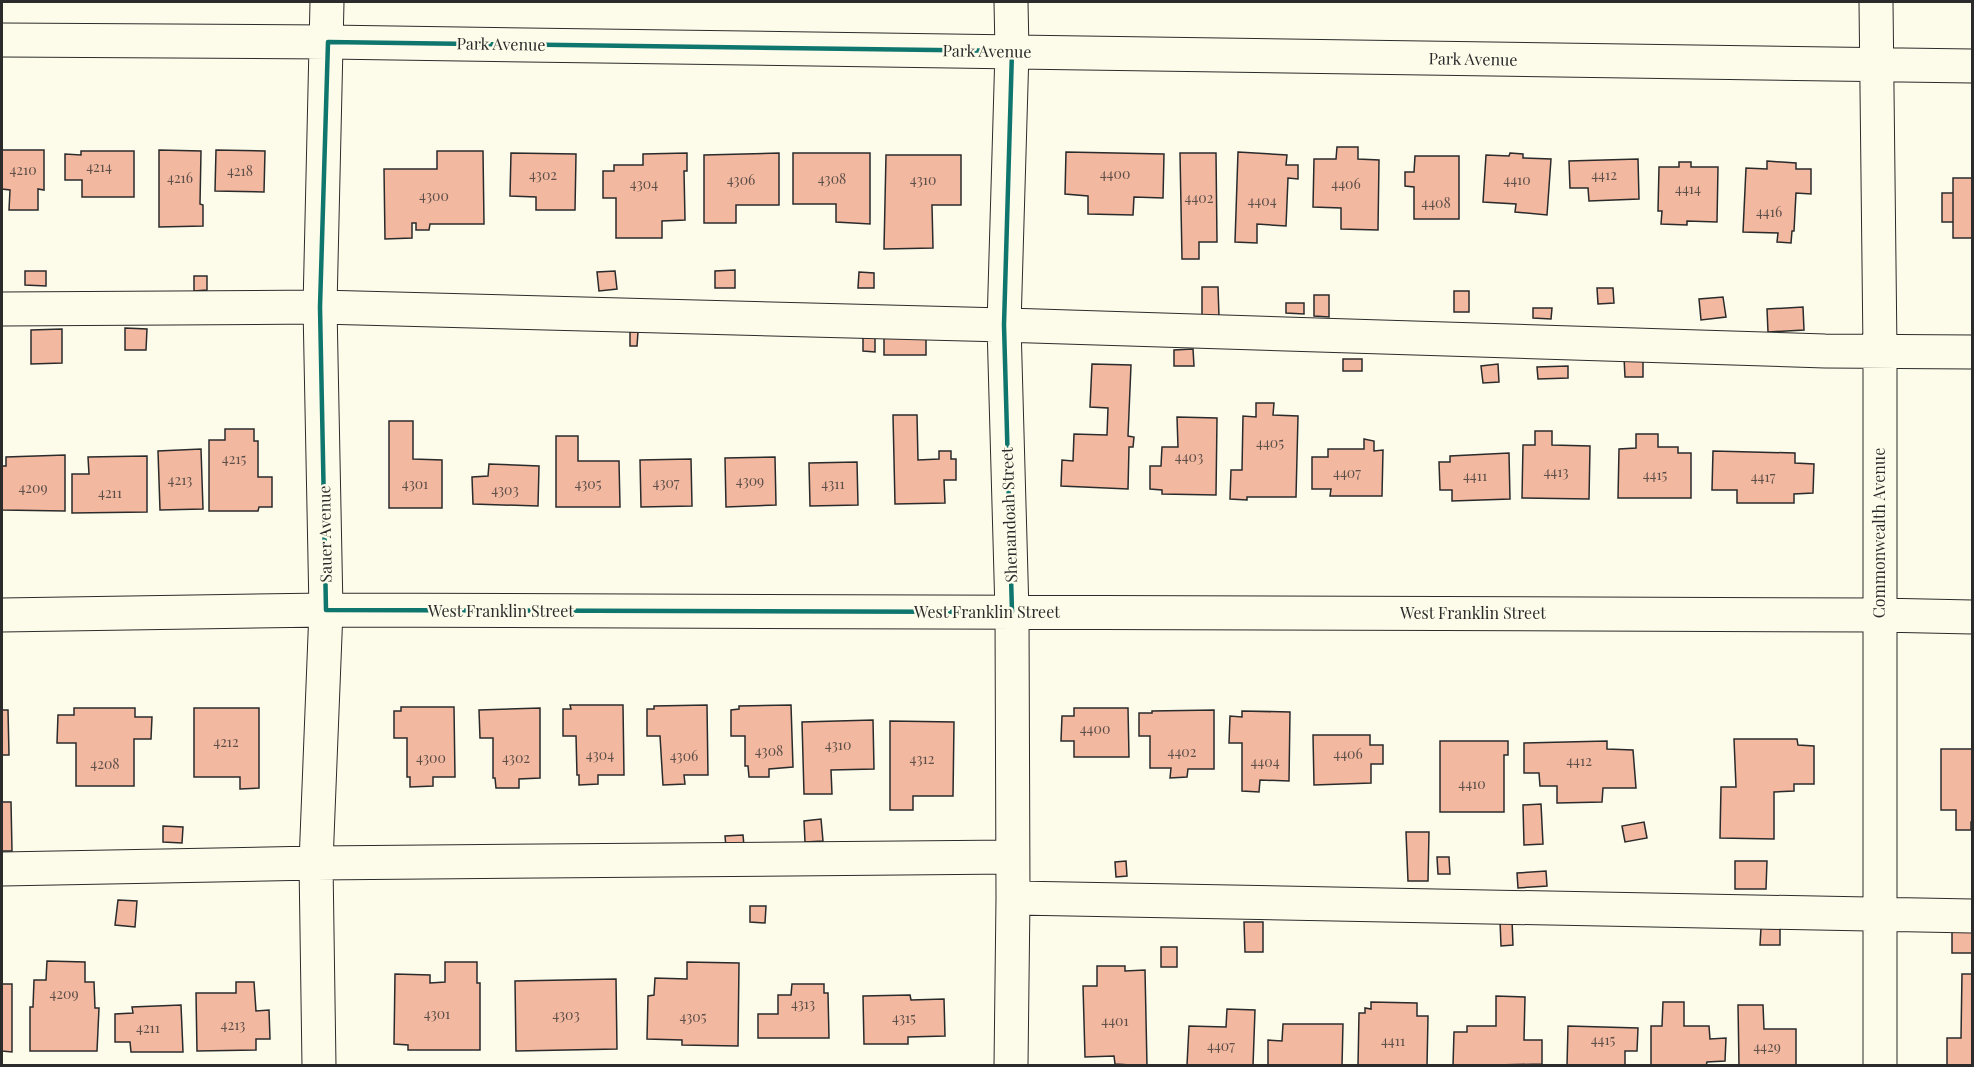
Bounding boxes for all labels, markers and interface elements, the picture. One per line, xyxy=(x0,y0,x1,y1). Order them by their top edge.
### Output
street label: Park Avenue xyxy=(456,32,546,55)
street label: Park Avenue xyxy=(942,39,1032,62)
street label: Park Avenue xyxy=(1428,47,1518,70)
house number: 4214 xyxy=(86,157,112,176)
house number: 4210 xyxy=(9,160,37,179)
house number: 4218 xyxy=(227,161,253,180)
house number: 4400 xyxy=(1100,164,1130,183)
house number: 4302 xyxy=(529,165,557,184)
house number: 4412 xyxy=(1591,165,1617,184)
house number: 4216 xyxy=(167,168,193,187)
house number: 4308 xyxy=(818,169,846,188)
house number: 4306 xyxy=(727,170,755,189)
house number: 4310 xyxy=(910,170,936,189)
house number: 4410 xyxy=(1503,170,1531,189)
house number: 4304 xyxy=(630,174,658,193)
house number: 4406 xyxy=(1331,174,1361,193)
house number: 4414 xyxy=(1675,179,1701,198)
house number: 4300 xyxy=(419,186,449,205)
house number: 4402 xyxy=(1185,188,1214,207)
house number: 4404 xyxy=(1247,191,1277,210)
house number: 4408 xyxy=(1421,193,1451,212)
house number: 4416 xyxy=(1756,202,1782,221)
house number: 4405 xyxy=(1256,433,1284,452)
street label: Shenandoah Street xyxy=(996,447,1021,583)
house number: 4403 xyxy=(1175,447,1203,466)
street label: Commonwealth Avenue xyxy=(1868,448,1889,618)
house number: 4215 xyxy=(222,449,246,468)
house number: 4413 xyxy=(1543,462,1569,481)
house number: 4407 xyxy=(1333,463,1361,482)
house number: 4415 xyxy=(1643,465,1668,484)
house number: 4411 xyxy=(1463,466,1487,485)
house number: 4417 xyxy=(1751,467,1776,486)
house number: 4213 xyxy=(168,470,192,489)
house number: 4309 xyxy=(736,471,764,490)
house number: 4307 xyxy=(652,473,680,492)
house number: 4301 xyxy=(402,474,428,493)
house number: 4305 xyxy=(574,474,602,493)
house number: 4311 xyxy=(821,474,845,493)
house number: 4209 xyxy=(18,478,48,497)
house number: 4303 xyxy=(491,480,519,499)
house number: 4211 xyxy=(98,483,122,502)
street label: Sauer Avenue xyxy=(313,485,336,583)
street label: West Franklin Street xyxy=(427,600,574,621)
street label: West Franklin Street xyxy=(913,601,1060,622)
street label: West Franklin Street xyxy=(1399,602,1546,623)
house number: 4400 xyxy=(1080,719,1110,738)
house number: 4212 xyxy=(213,732,239,751)
house number: 4310 xyxy=(825,735,851,754)
house number: 4308 xyxy=(755,741,783,760)
house number: 4402 xyxy=(1168,742,1197,761)
house number: 4406 xyxy=(1333,744,1363,763)
house number: 4304 xyxy=(586,745,614,764)
house number: 4306 xyxy=(670,746,698,765)
house number: 4300 xyxy=(416,748,446,767)
house number: 4302 xyxy=(502,748,530,767)
house number: 4312 xyxy=(910,749,935,768)
house number: 4412 xyxy=(1566,751,1592,770)
house number: 4404 xyxy=(1250,752,1280,771)
house number: 4208 xyxy=(90,754,120,773)
house number: 4410 xyxy=(1458,774,1486,793)
house number: 4209 xyxy=(49,984,79,1003)
house number: 4313 xyxy=(791,994,815,1013)
house number: 4301 xyxy=(424,1004,450,1023)
house number: 4303 xyxy=(552,1005,580,1024)
house number: 4305 xyxy=(679,1007,707,1026)
house number: 4315 xyxy=(892,1008,916,1027)
house number: 4401 xyxy=(1101,1011,1129,1030)
house number: 4213 xyxy=(221,1015,245,1034)
house number: 4211 xyxy=(136,1018,160,1037)
house number: 4415 xyxy=(1591,1030,1616,1049)
house number: 4411 xyxy=(1381,1031,1405,1050)
house number: 4407 xyxy=(1207,1036,1235,1055)
house number: 4429 xyxy=(1753,1037,1781,1056)

